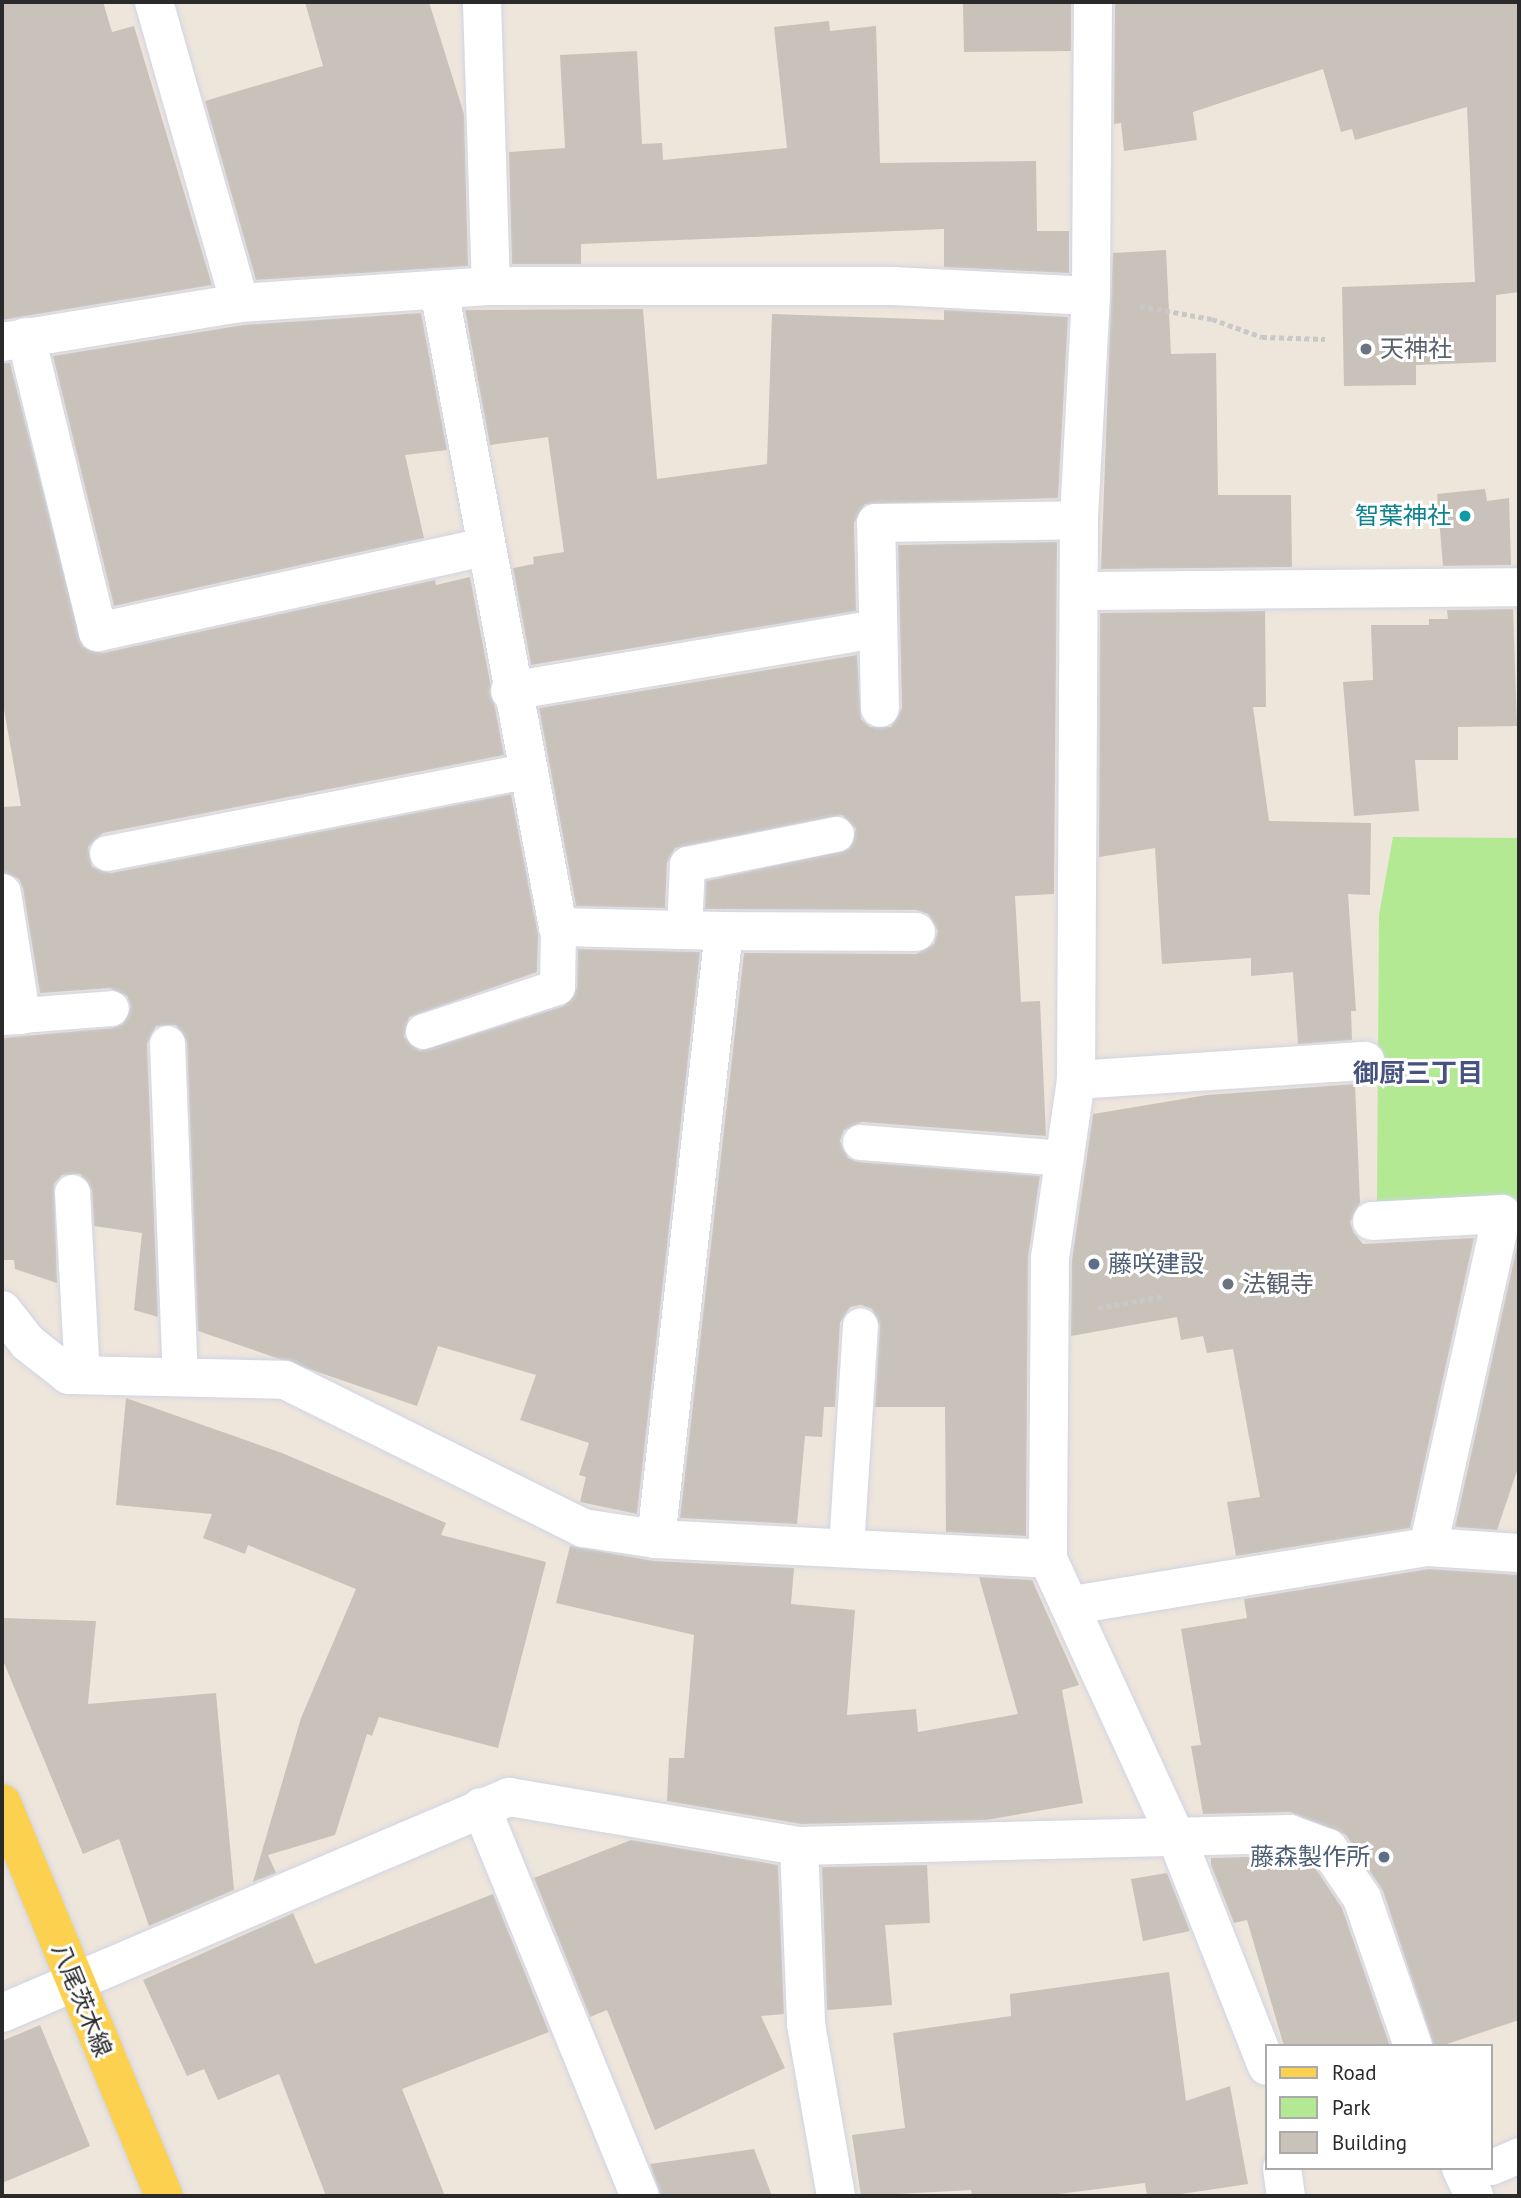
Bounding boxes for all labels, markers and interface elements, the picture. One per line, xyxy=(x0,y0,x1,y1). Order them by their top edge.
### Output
place label: 天神社 xyxy=(1380,335,1452,363)
marker: 天神社 xyxy=(1358,341,1374,357)
place label: 智葉神社 xyxy=(1355,502,1451,530)
marker: 智葉神社 xyxy=(1457,508,1473,524)
district label: 御厨三丁目 xyxy=(1353,1057,1483,1089)
place label: 藤咲建設 xyxy=(1108,1250,1204,1278)
marker: 藤咲建設 xyxy=(1086,1256,1102,1272)
place label: 法観寺 xyxy=(1242,1270,1314,1298)
marker: 法観寺 xyxy=(1220,1276,1236,1292)
place label: 藤森製作所 xyxy=(1250,1843,1370,1871)
marker: 藤森製作所 xyxy=(1376,1849,1392,1865)
street label: 八尾茨木線 xyxy=(46,1939,118,2061)
legend xyxy=(1266,2044,1493,2170)
text: Road xyxy=(1332,2059,1376,2086)
text: Park xyxy=(1332,2094,1371,2121)
text: Building xyxy=(1332,2129,1407,2156)

